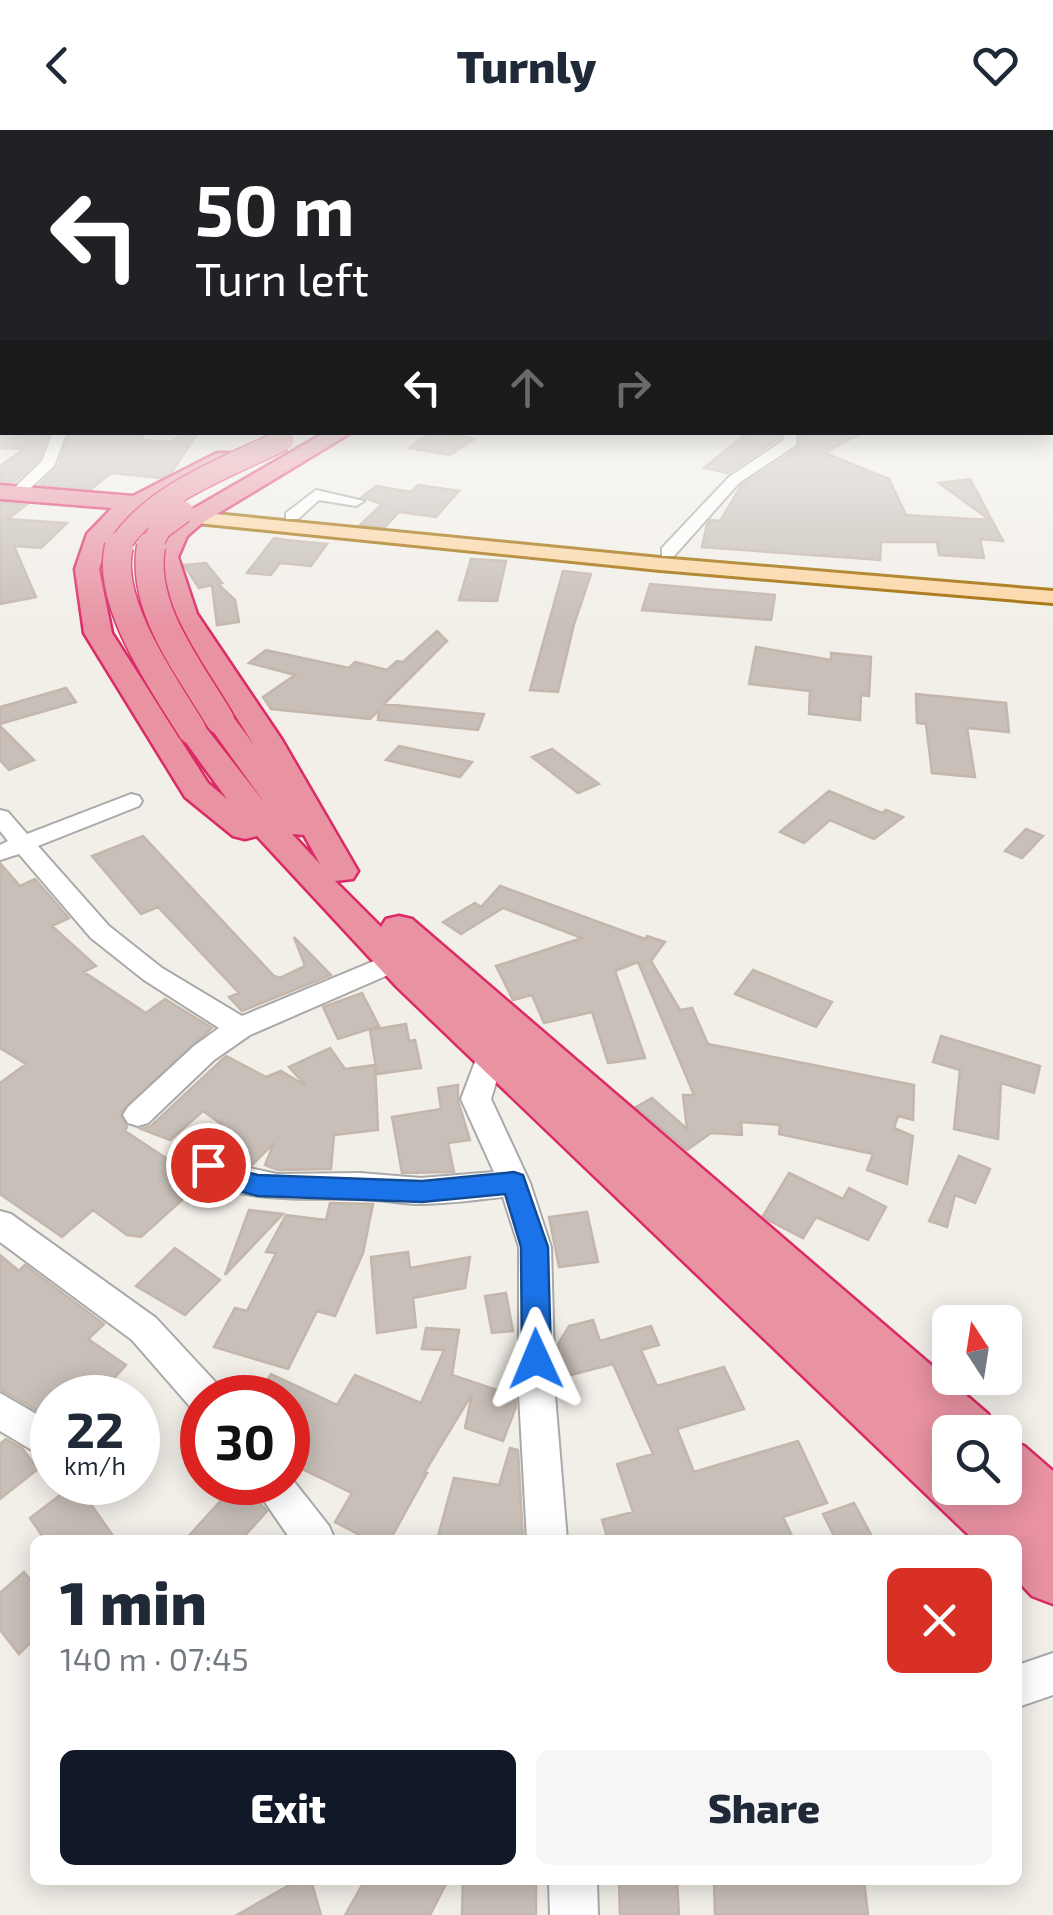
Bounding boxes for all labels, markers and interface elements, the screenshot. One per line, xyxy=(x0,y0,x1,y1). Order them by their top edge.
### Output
icon: back xyxy=(30,38,85,93)
text: Turnly xyxy=(457,38,596,92)
icon: heart xyxy=(968,38,1023,93)
text: 50 m xyxy=(195,166,355,250)
icon: left xyxy=(30,170,160,300)
text: Turn left xyxy=(195,251,369,305)
icon: left xyxy=(395,360,450,415)
icon: ahead xyxy=(500,360,555,415)
icon: right xyxy=(605,360,660,415)
pin xyxy=(166,1123,251,1208)
icon: arrive xyxy=(181,1138,236,1193)
north arrow xyxy=(932,1305,1022,1395)
map controls xyxy=(932,1305,1022,1505)
position arrow xyxy=(484,1307,588,1411)
speed limit sign: 30 xyxy=(180,1375,310,1505)
text: 22 xyxy=(66,1398,124,1458)
button: search xyxy=(932,1415,1022,1505)
text: km/h xyxy=(64,1450,126,1480)
text: 1 min xyxy=(60,1565,207,1637)
button: close xyxy=(887,1568,992,1673)
text: 140 m · 07:45 xyxy=(60,1639,249,1677)
button: Exit xyxy=(60,1750,516,1865)
button: Share xyxy=(536,1750,992,1865)

